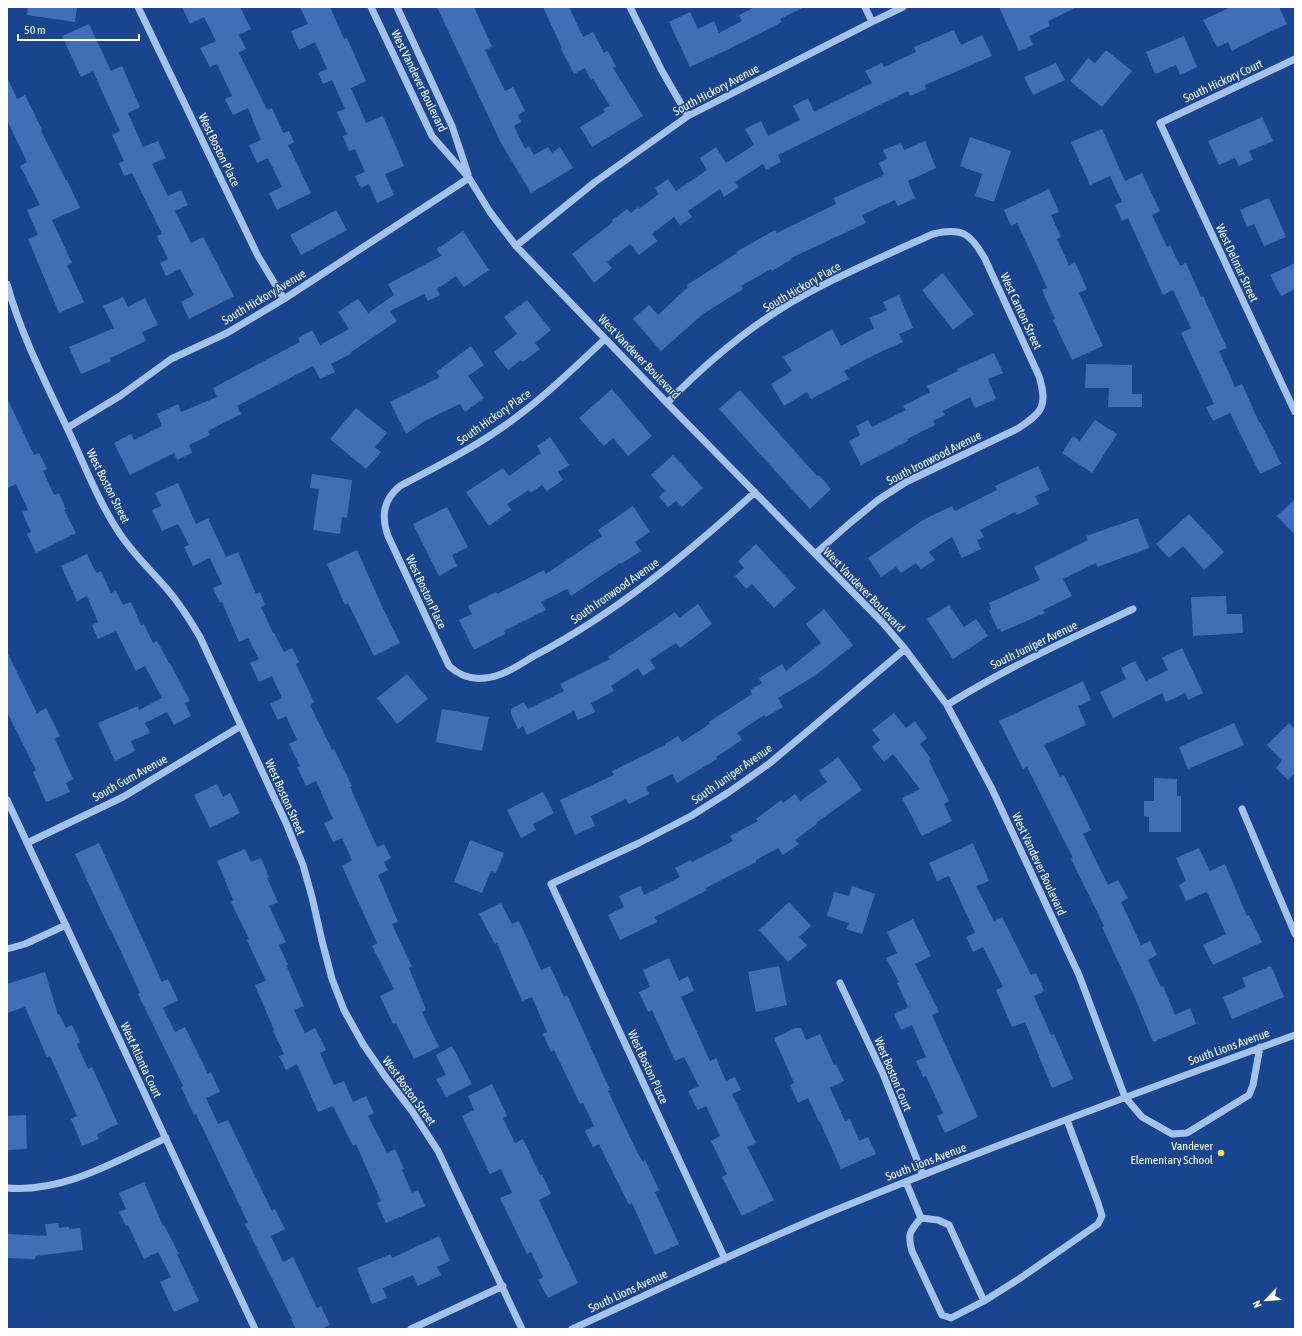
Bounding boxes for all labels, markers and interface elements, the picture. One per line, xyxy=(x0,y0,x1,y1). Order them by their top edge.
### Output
scale bar xyxy=(18,16,139,42)
text: 50 m xyxy=(24,23,46,37)
street label: West Vandever Boulevard xyxy=(388,28,450,134)
street label: South Hickory Court xyxy=(1181,56,1265,106)
street label: South Hickory Avenue xyxy=(671,61,761,119)
street label: West Boston Place xyxy=(195,111,243,189)
street label: West Delmar Street xyxy=(1213,222,1261,305)
street label: South Hickory Place xyxy=(761,259,843,315)
street label: South Hickory Avenue xyxy=(219,266,309,328)
street label: West Canton Street xyxy=(997,271,1045,352)
street label: West Vandever Boulevard xyxy=(595,312,683,402)
street label: South Hickory Place xyxy=(454,386,534,448)
street label: South Ironwood Avenue xyxy=(884,428,984,488)
street label: West Boston Street xyxy=(83,447,133,526)
street label: West Vandever Boulevard xyxy=(820,545,908,635)
street label: West Boston Place xyxy=(403,553,449,631)
street label: South Ironwood Avenue xyxy=(568,555,662,627)
street label: South Juniper Avenue xyxy=(988,618,1080,672)
street label: South Juniper Avenue xyxy=(689,741,775,807)
street label: South Gum Avenue xyxy=(90,752,170,804)
street label: West Boston Street xyxy=(262,757,308,838)
street label: West Vandever Boulevard xyxy=(1009,810,1069,918)
street label: West Atlanta Court xyxy=(117,1020,165,1100)
street label: South Lions Avenue xyxy=(1187,1026,1271,1068)
street label: West Boston Place xyxy=(625,1028,671,1106)
street label: West Boston Court xyxy=(871,1035,915,1114)
street label: West Boston Street xyxy=(379,1054,439,1128)
place label: Vandever Elementary School xyxy=(1131,1139,1214,1167)
street label: South Lions Avenue xyxy=(884,1140,968,1184)
marker: Vandever Elementary School xyxy=(1216,1148,1226,1158)
street label: South Lions Avenue xyxy=(586,1267,670,1315)
north arrow xyxy=(1246,1280,1286,1320)
text: N xyxy=(1250,1299,1264,1310)

